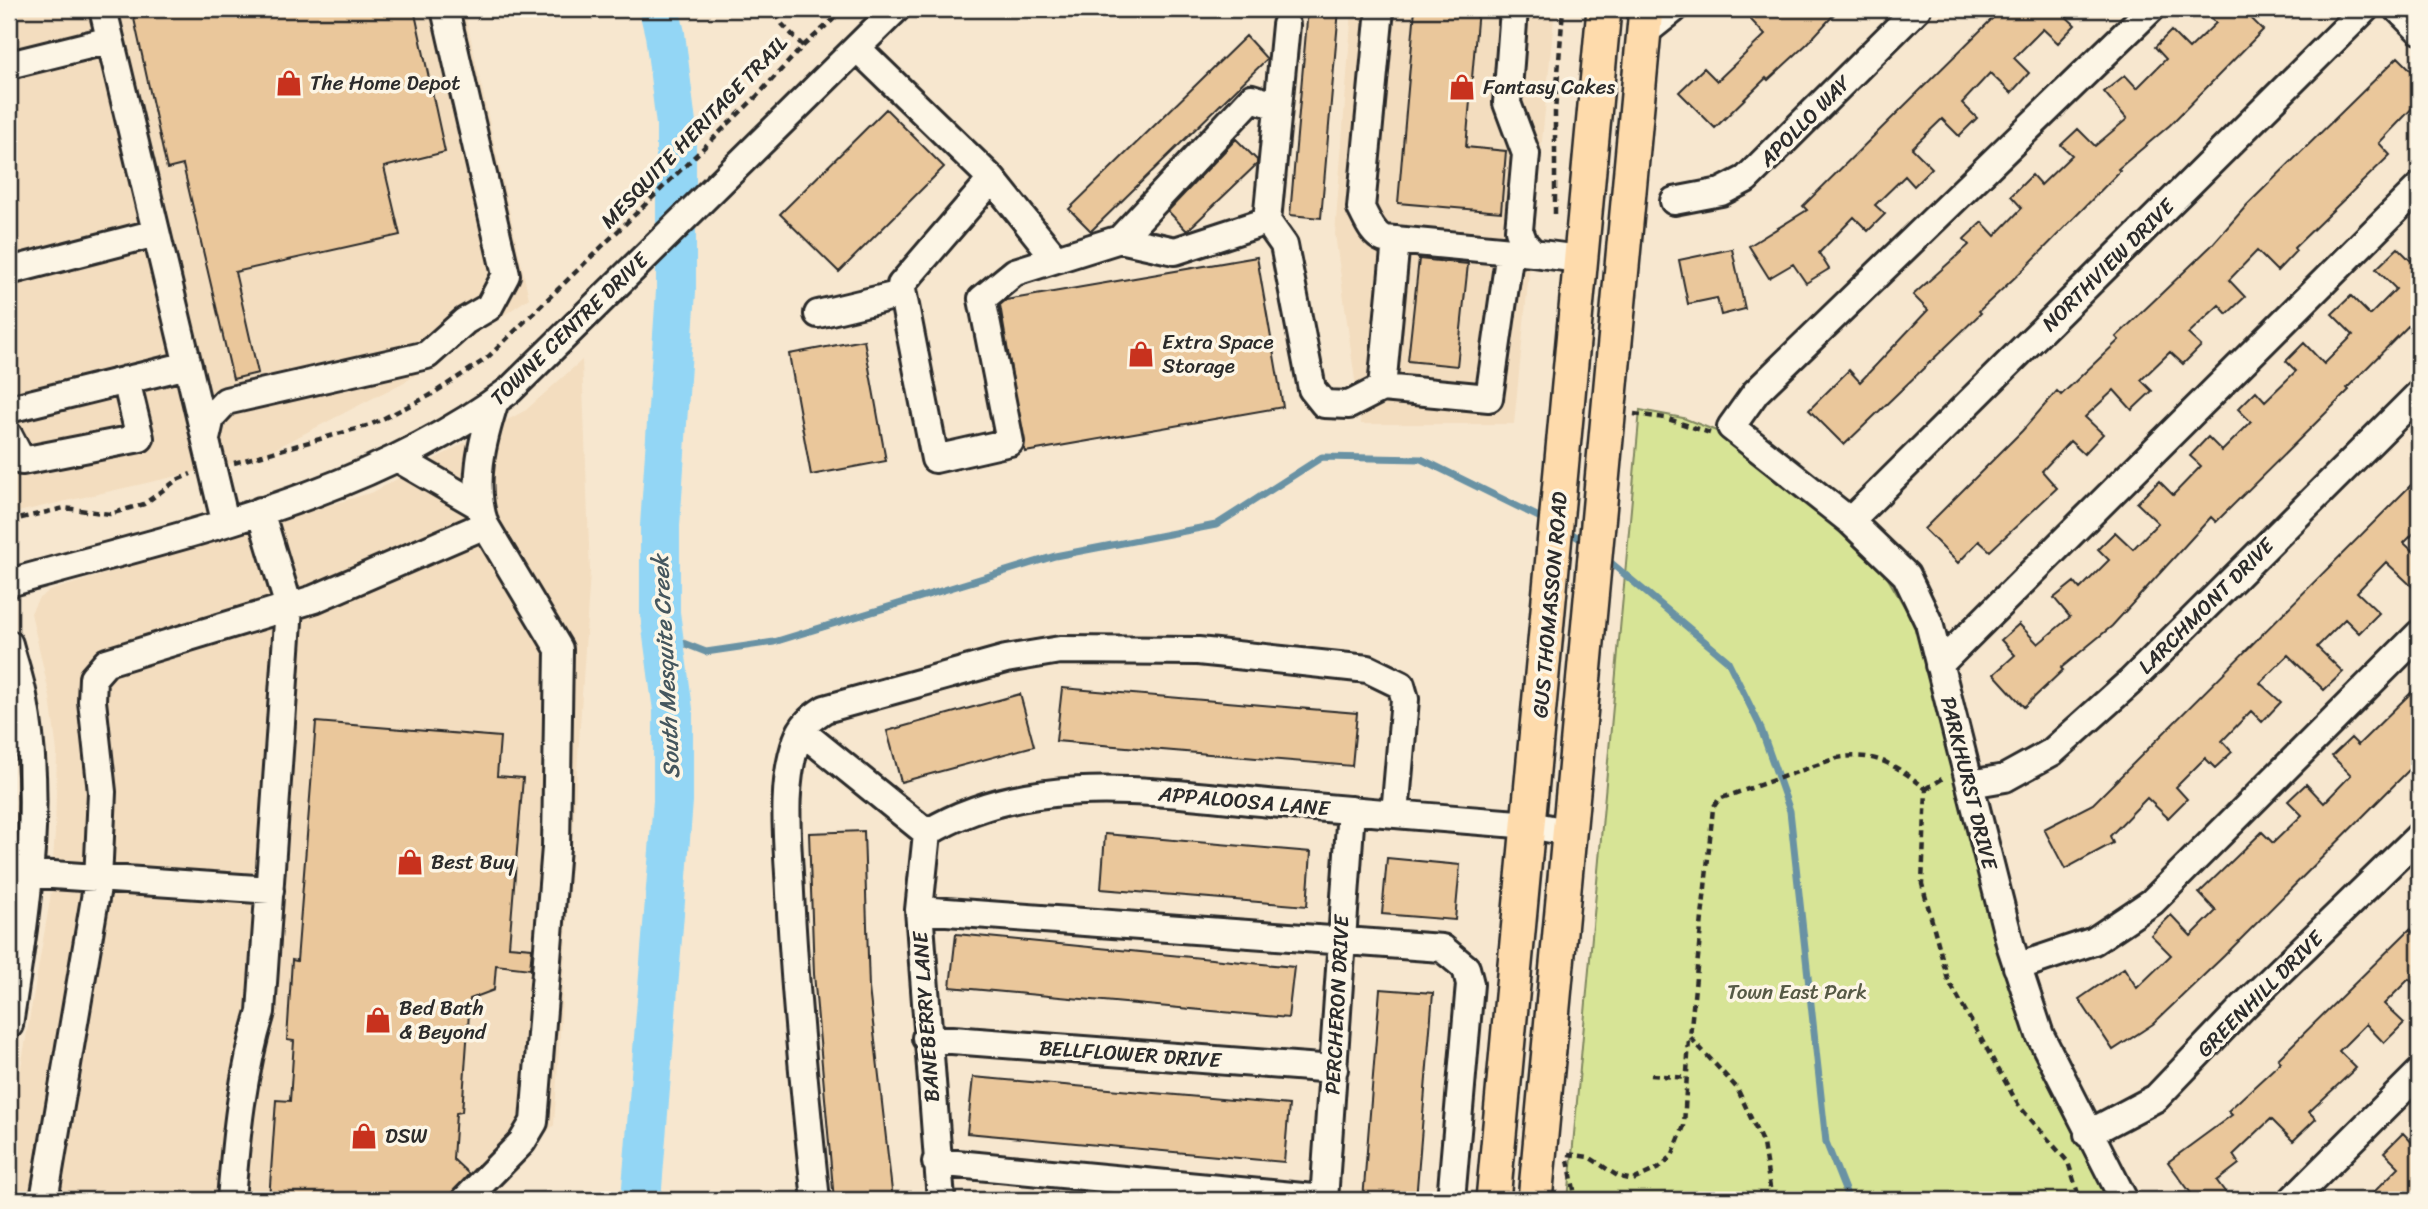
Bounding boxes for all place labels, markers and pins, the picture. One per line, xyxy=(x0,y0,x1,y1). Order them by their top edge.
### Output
place label: The Home Depot xyxy=(310,64,460,102)
shop icon: The Home Depot xyxy=(274,68,304,98)
place label: Fantasy Cakes xyxy=(1483,68,1616,106)
shop icon: Fantasy Cakes xyxy=(1447,72,1477,102)
place label: Extra Space Storage xyxy=(1162,323,1274,385)
shop icon: Extra Space Storage xyxy=(1126,339,1156,369)
place label: Best Buy xyxy=(431,843,515,881)
shop icon: Best Buy xyxy=(395,847,425,877)
place label: Bed Bath & Beyond xyxy=(399,989,488,1051)
shop icon: Bed Bath & Beyond xyxy=(363,1005,393,1035)
place label: DSW xyxy=(385,1117,428,1155)
shop icon: DSW xyxy=(349,1121,379,1151)

